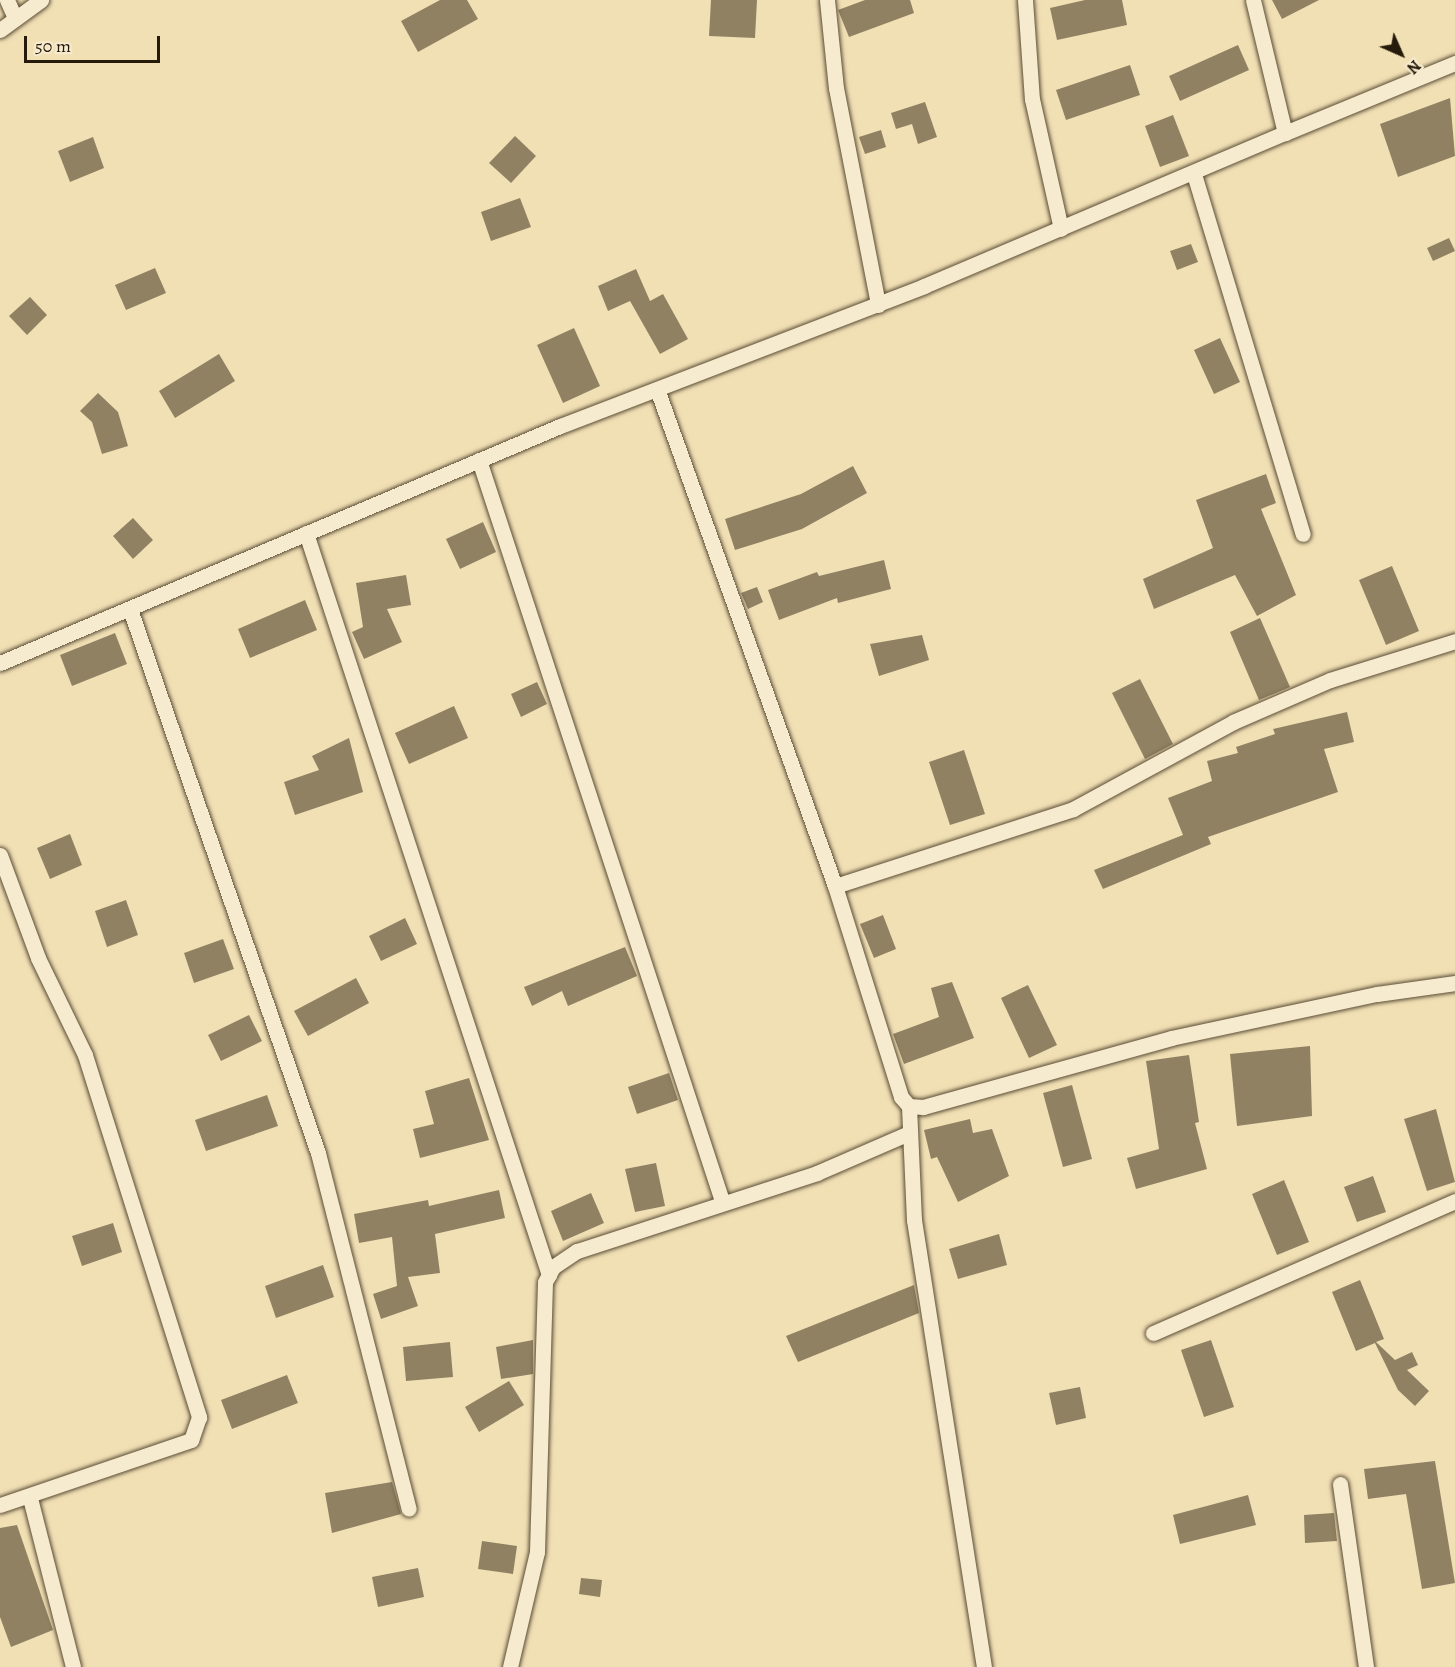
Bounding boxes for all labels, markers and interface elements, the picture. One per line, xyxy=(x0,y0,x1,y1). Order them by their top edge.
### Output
scale bar xyxy=(27,24,164,62)
north arrow xyxy=(1371,24,1431,84)
text: 50 m xyxy=(35,34,71,58)
text: N xyxy=(1402,55,1426,79)

